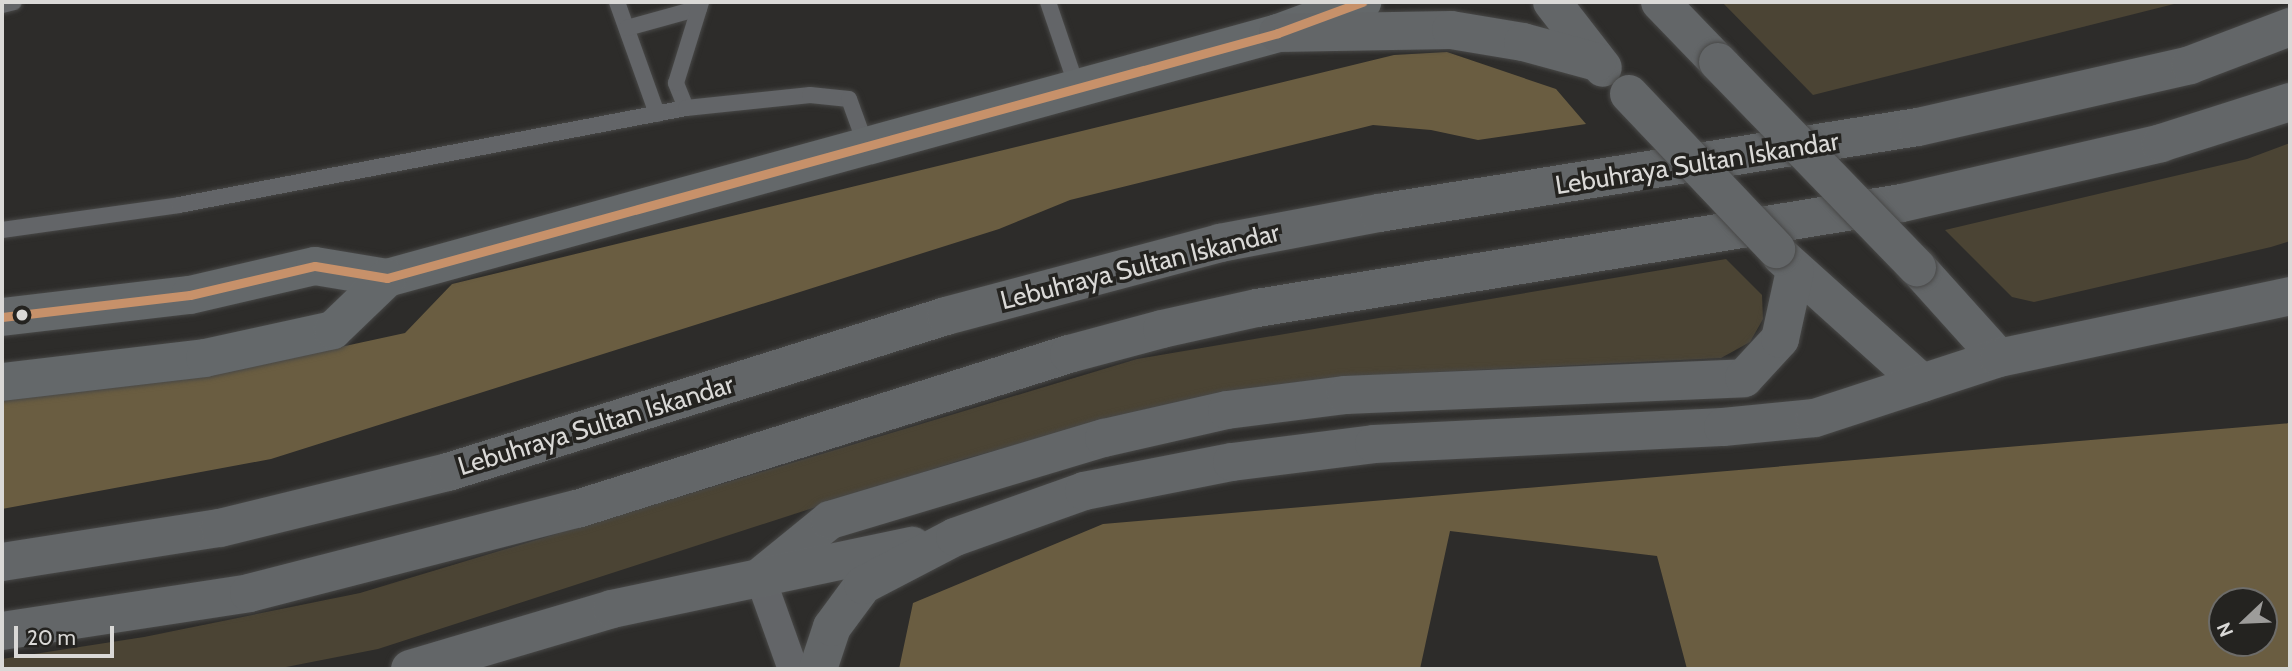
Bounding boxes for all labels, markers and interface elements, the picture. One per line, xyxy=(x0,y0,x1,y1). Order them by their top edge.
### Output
street label: Lebuhraya Sultan Iskandar xyxy=(1553,126,1841,202)
street label: Lebuhraya Sultan Iskandar xyxy=(997,217,1283,317)
unlabelled marker xyxy=(15,308,29,322)
street label: Lebuhraya Sultan Iskandar xyxy=(454,369,738,483)
north arrow xyxy=(2208,587,2278,657)
scale bar xyxy=(18,612,117,656)
text: N xyxy=(2212,619,2238,640)
text: 20 m xyxy=(27,625,76,650)

